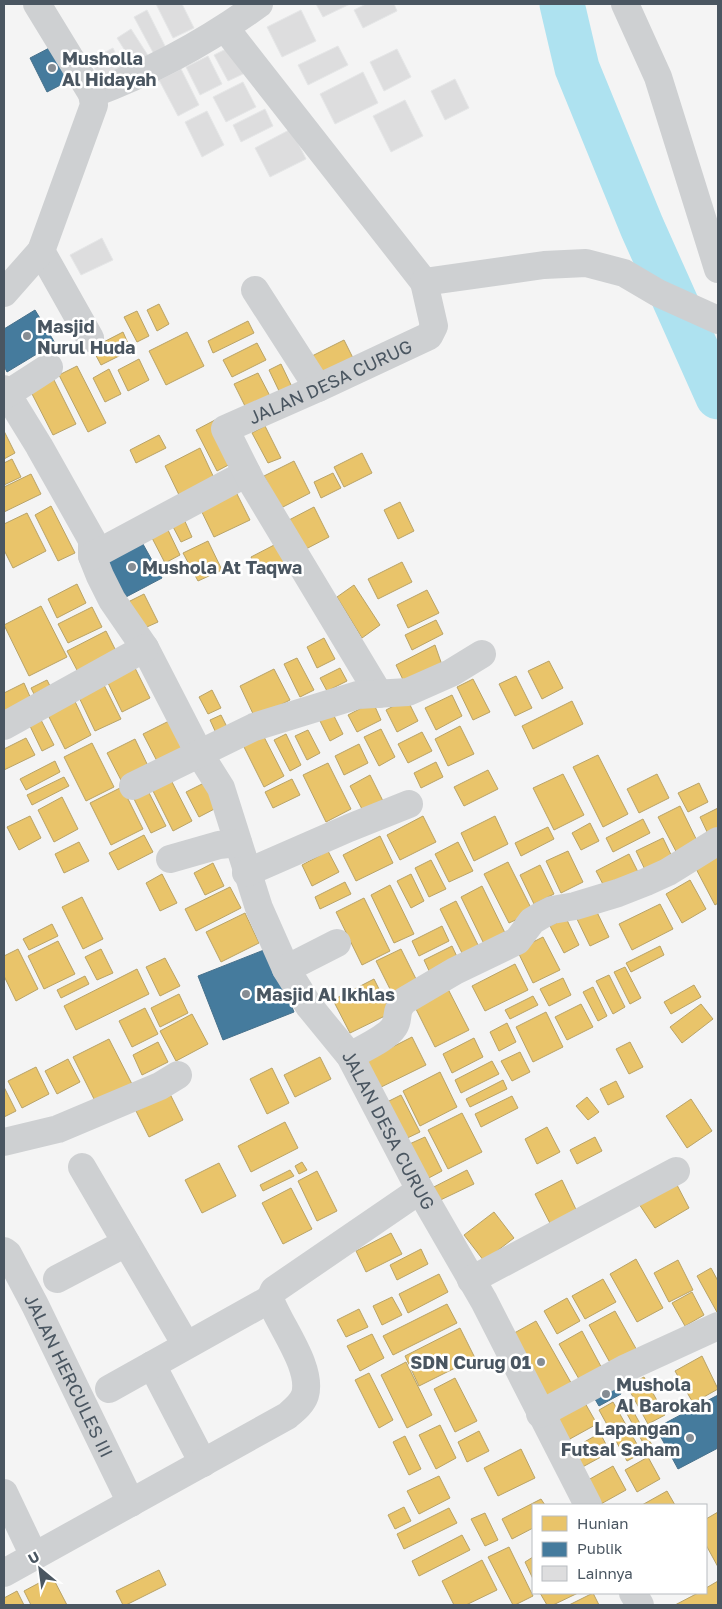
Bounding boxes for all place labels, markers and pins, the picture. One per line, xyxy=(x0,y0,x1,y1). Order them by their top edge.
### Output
place label: Musholla Al Hidayah xyxy=(62,47,157,90)
marker: Musholla Al Hidayah xyxy=(46,62,58,74)
place label: Masjid Nurul Huda xyxy=(37,315,136,358)
marker: Masjid Nurul Huda xyxy=(21,330,33,342)
place label: Mushola At Taqwa xyxy=(142,556,302,578)
marker: Mushola At Taqwa xyxy=(126,561,138,573)
place label: Masjid Al Ikhlas xyxy=(256,983,395,1005)
marker: Masjid Al Ikhlas xyxy=(240,988,252,1000)
place label: SDN Curug 01 xyxy=(410,1351,531,1373)
marker: SDN Curug 01 xyxy=(535,1356,547,1368)
place label: Mushola Al Barokah xyxy=(616,1373,712,1416)
marker: Mushola Al Barokah xyxy=(600,1388,612,1400)
place label: Lapangan Futsal Saham xyxy=(561,1417,680,1460)
marker: Lapangan Futsal Saham xyxy=(684,1432,696,1444)

